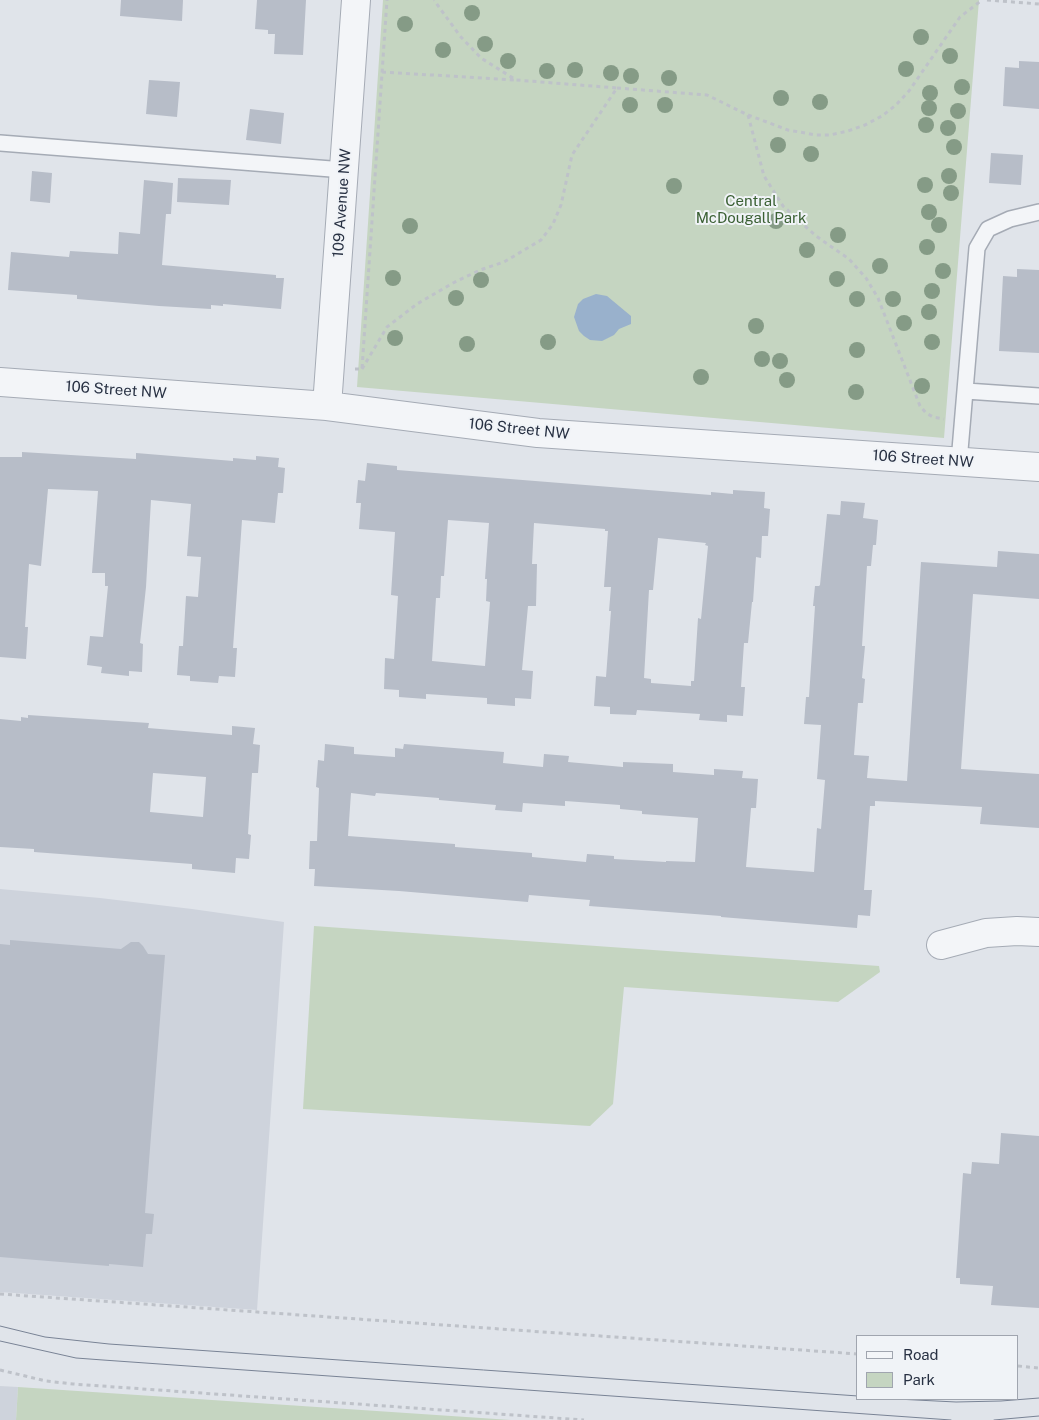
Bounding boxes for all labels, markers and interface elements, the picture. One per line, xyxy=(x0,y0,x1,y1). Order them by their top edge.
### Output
street label: 109 Avenue NW xyxy=(329,148,355,258)
park label: Central McDougall Park xyxy=(696,192,806,227)
street label: 106 Street NW xyxy=(65,377,167,403)
street label: 106 Street NW xyxy=(468,415,570,443)
street label: 106 Street NW xyxy=(872,446,974,472)
legend xyxy=(856,1335,1019,1400)
text: Road xyxy=(903,1346,939,1363)
text: Park xyxy=(903,1371,935,1388)

